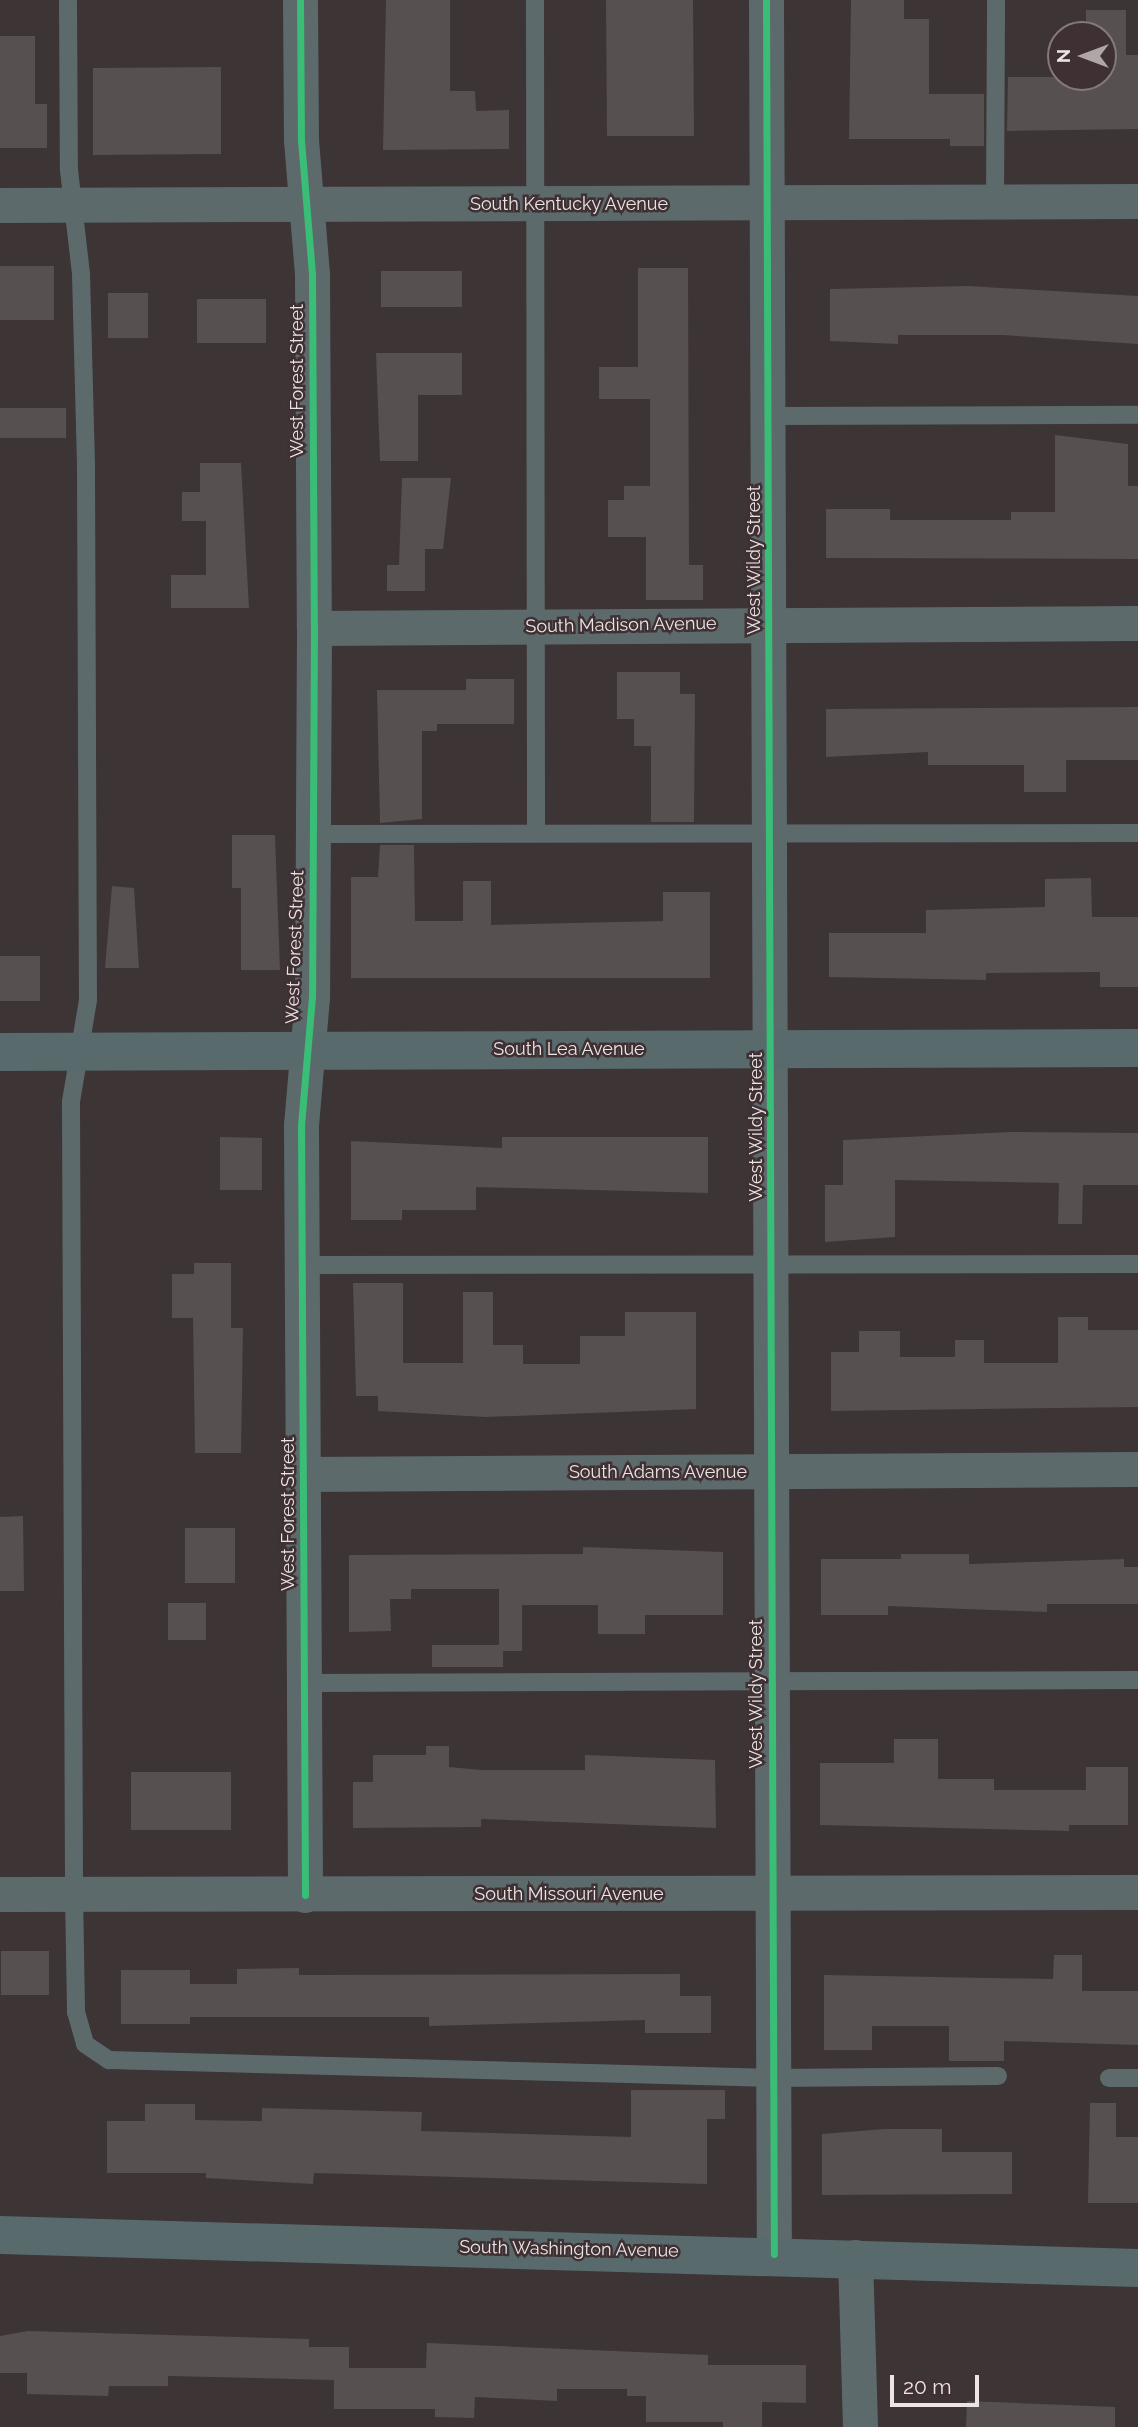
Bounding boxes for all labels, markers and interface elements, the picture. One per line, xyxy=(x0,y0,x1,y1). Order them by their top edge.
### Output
north arrow xyxy=(1047,21,1117,91)
text: N xyxy=(1052,49,1074,63)
street label: South Kentucky Avenue xyxy=(469,193,669,215)
street label: West Forest Street xyxy=(286,304,308,458)
street label: West Wildy Street xyxy=(743,485,765,635)
street label: South Madison Avenue xyxy=(525,613,717,637)
street label: West Forest Street xyxy=(282,870,308,1024)
street label: South Lea Avenue xyxy=(493,1038,645,1060)
street label: West Wildy Street xyxy=(745,1052,767,1202)
street label: West Forest Street xyxy=(277,1437,299,1591)
street label: South Adams Avenue xyxy=(568,1461,748,1483)
street label: West Wildy Street xyxy=(745,1619,767,1769)
street label: South Missouri Avenue xyxy=(474,1883,664,1905)
street label: South Washington Avenue xyxy=(458,2236,680,2262)
scale bar xyxy=(893,2360,982,2404)
text: 20 m xyxy=(903,2374,951,2399)

